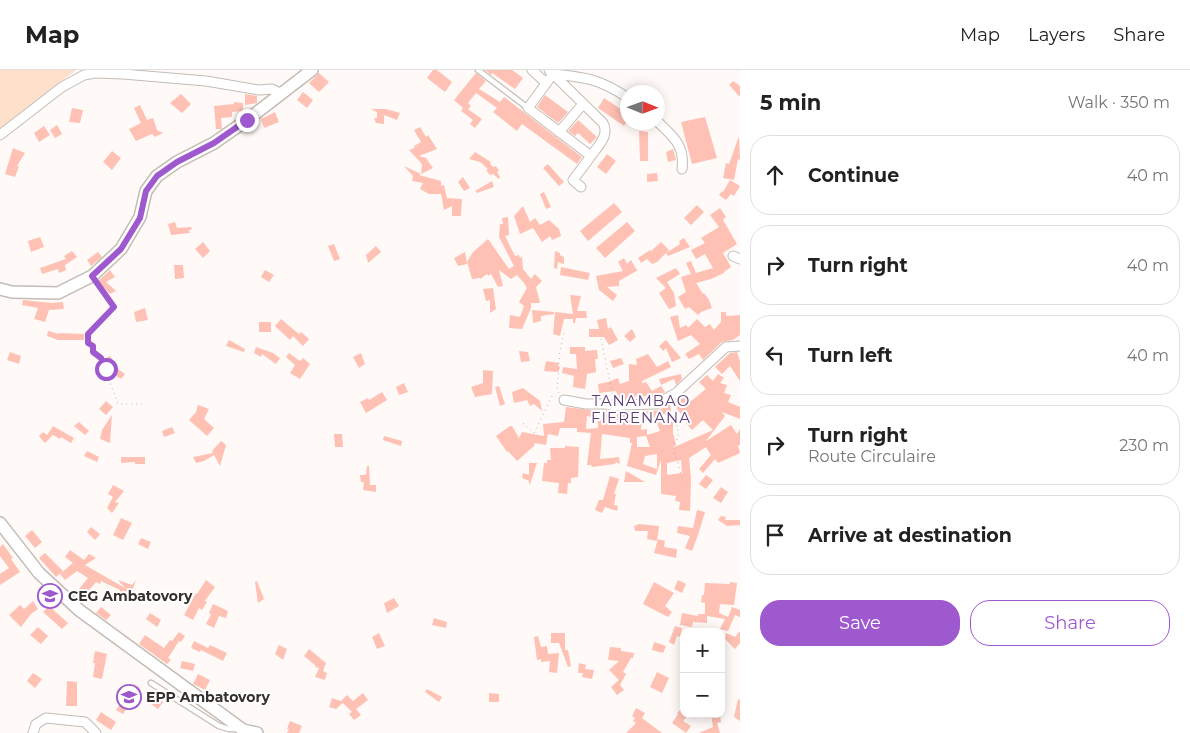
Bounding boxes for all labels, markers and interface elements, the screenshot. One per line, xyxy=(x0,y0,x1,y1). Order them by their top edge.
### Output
text: Map xyxy=(25,20,79,49)
text: Map xyxy=(960,24,1000,46)
text: Layers xyxy=(1028,24,1085,46)
text: Share xyxy=(1113,24,1165,46)
north arrow xyxy=(620,85,665,130)
text: 5 min xyxy=(760,90,821,115)
text: Walk · 350 m xyxy=(1068,93,1170,112)
route end xyxy=(236,109,259,132)
icon: ahead xyxy=(761,161,789,189)
text: Continue xyxy=(808,164,899,187)
text: 40 m xyxy=(1127,166,1169,185)
icon: right xyxy=(761,251,789,279)
text: Turn right xyxy=(808,254,908,277)
text: 40 m xyxy=(1127,256,1169,275)
icon: left xyxy=(761,341,789,369)
text: Turn left xyxy=(808,344,893,367)
text: 40 m xyxy=(1127,346,1169,365)
route start xyxy=(95,358,118,381)
district label: TANAMBAO FIERENANA xyxy=(591,391,691,427)
text: Turn right xyxy=(808,424,908,447)
icon: right xyxy=(761,431,789,459)
text: 230 m xyxy=(1119,436,1169,455)
text: Route Circulaire xyxy=(808,447,936,466)
icon: arrive xyxy=(761,521,789,549)
text: Arrive at destination xyxy=(808,524,1012,547)
school or university icon: CEG Ambatovory xyxy=(37,583,63,609)
place label: CEG Ambatovory xyxy=(68,587,193,605)
button: Save xyxy=(760,600,960,646)
button: Share xyxy=(970,600,1170,646)
map controls xyxy=(680,628,725,718)
button: + xyxy=(680,628,725,673)
button: − xyxy=(680,673,725,718)
school or university icon: EPP Ambatovory xyxy=(116,684,142,710)
place label: EPP Ambatovory xyxy=(146,688,270,706)

